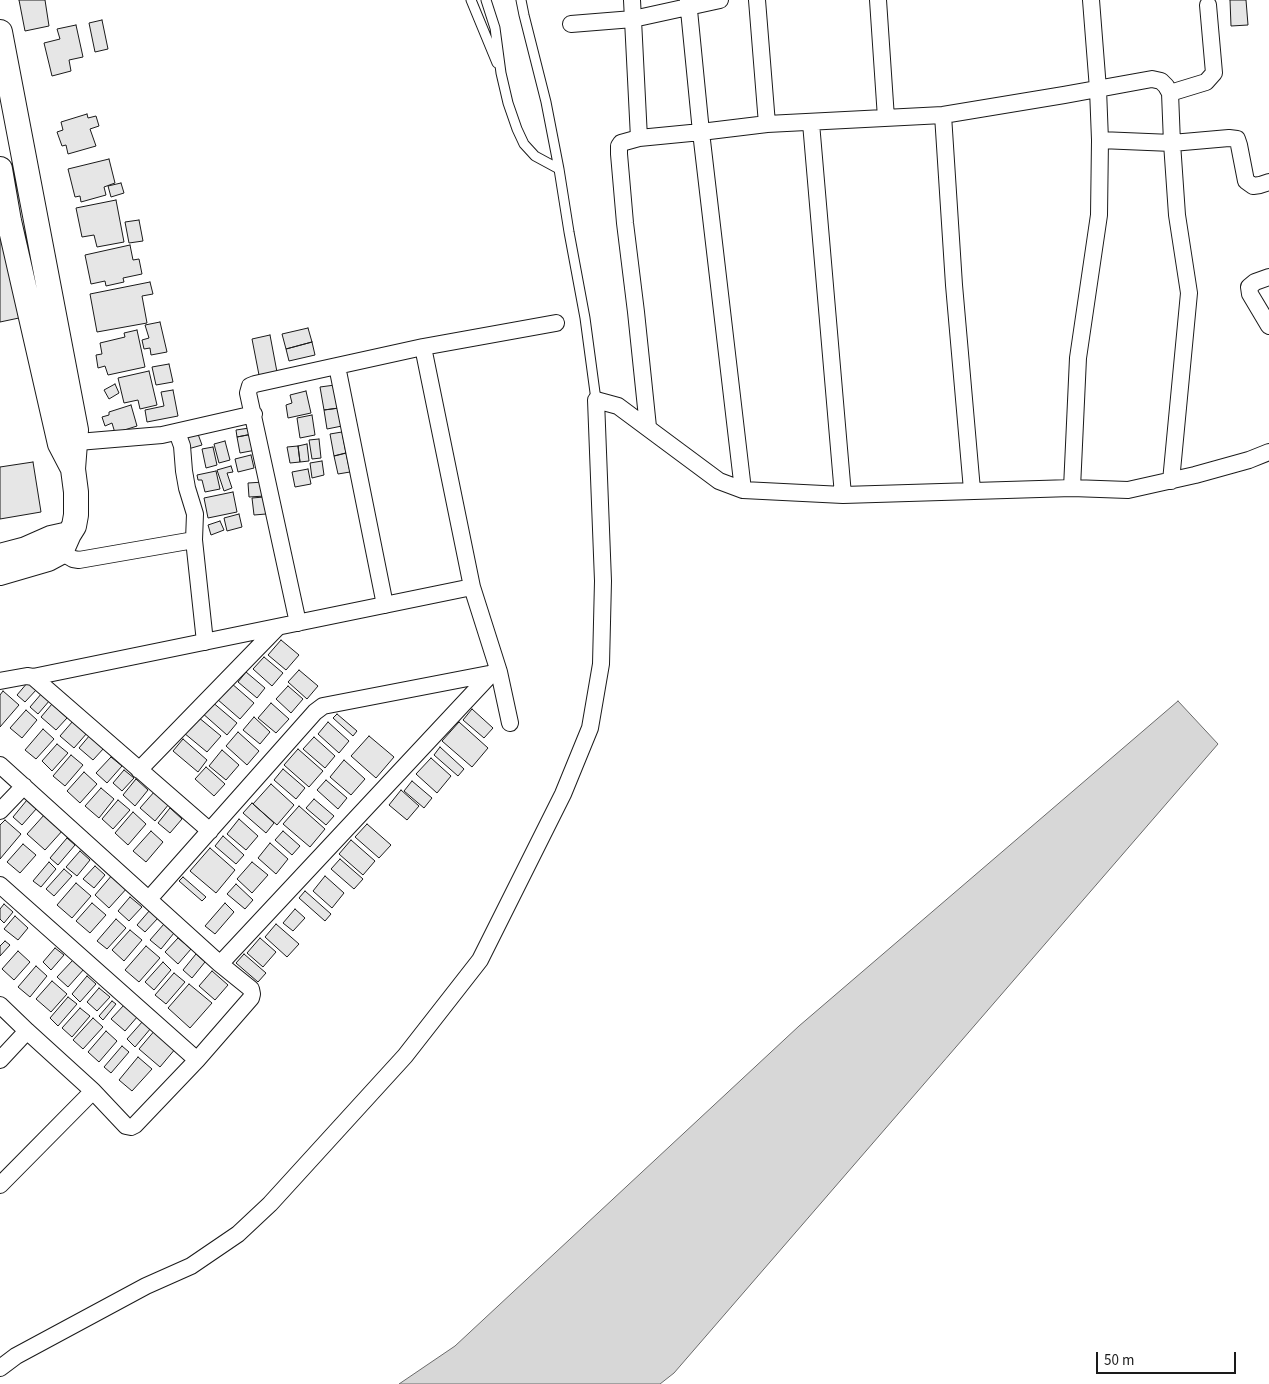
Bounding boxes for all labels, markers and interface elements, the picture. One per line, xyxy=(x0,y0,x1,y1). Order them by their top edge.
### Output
scale bar xyxy=(1099,1342,1239,1374)
text: 50 m xyxy=(1104,1350,1134,1371)

